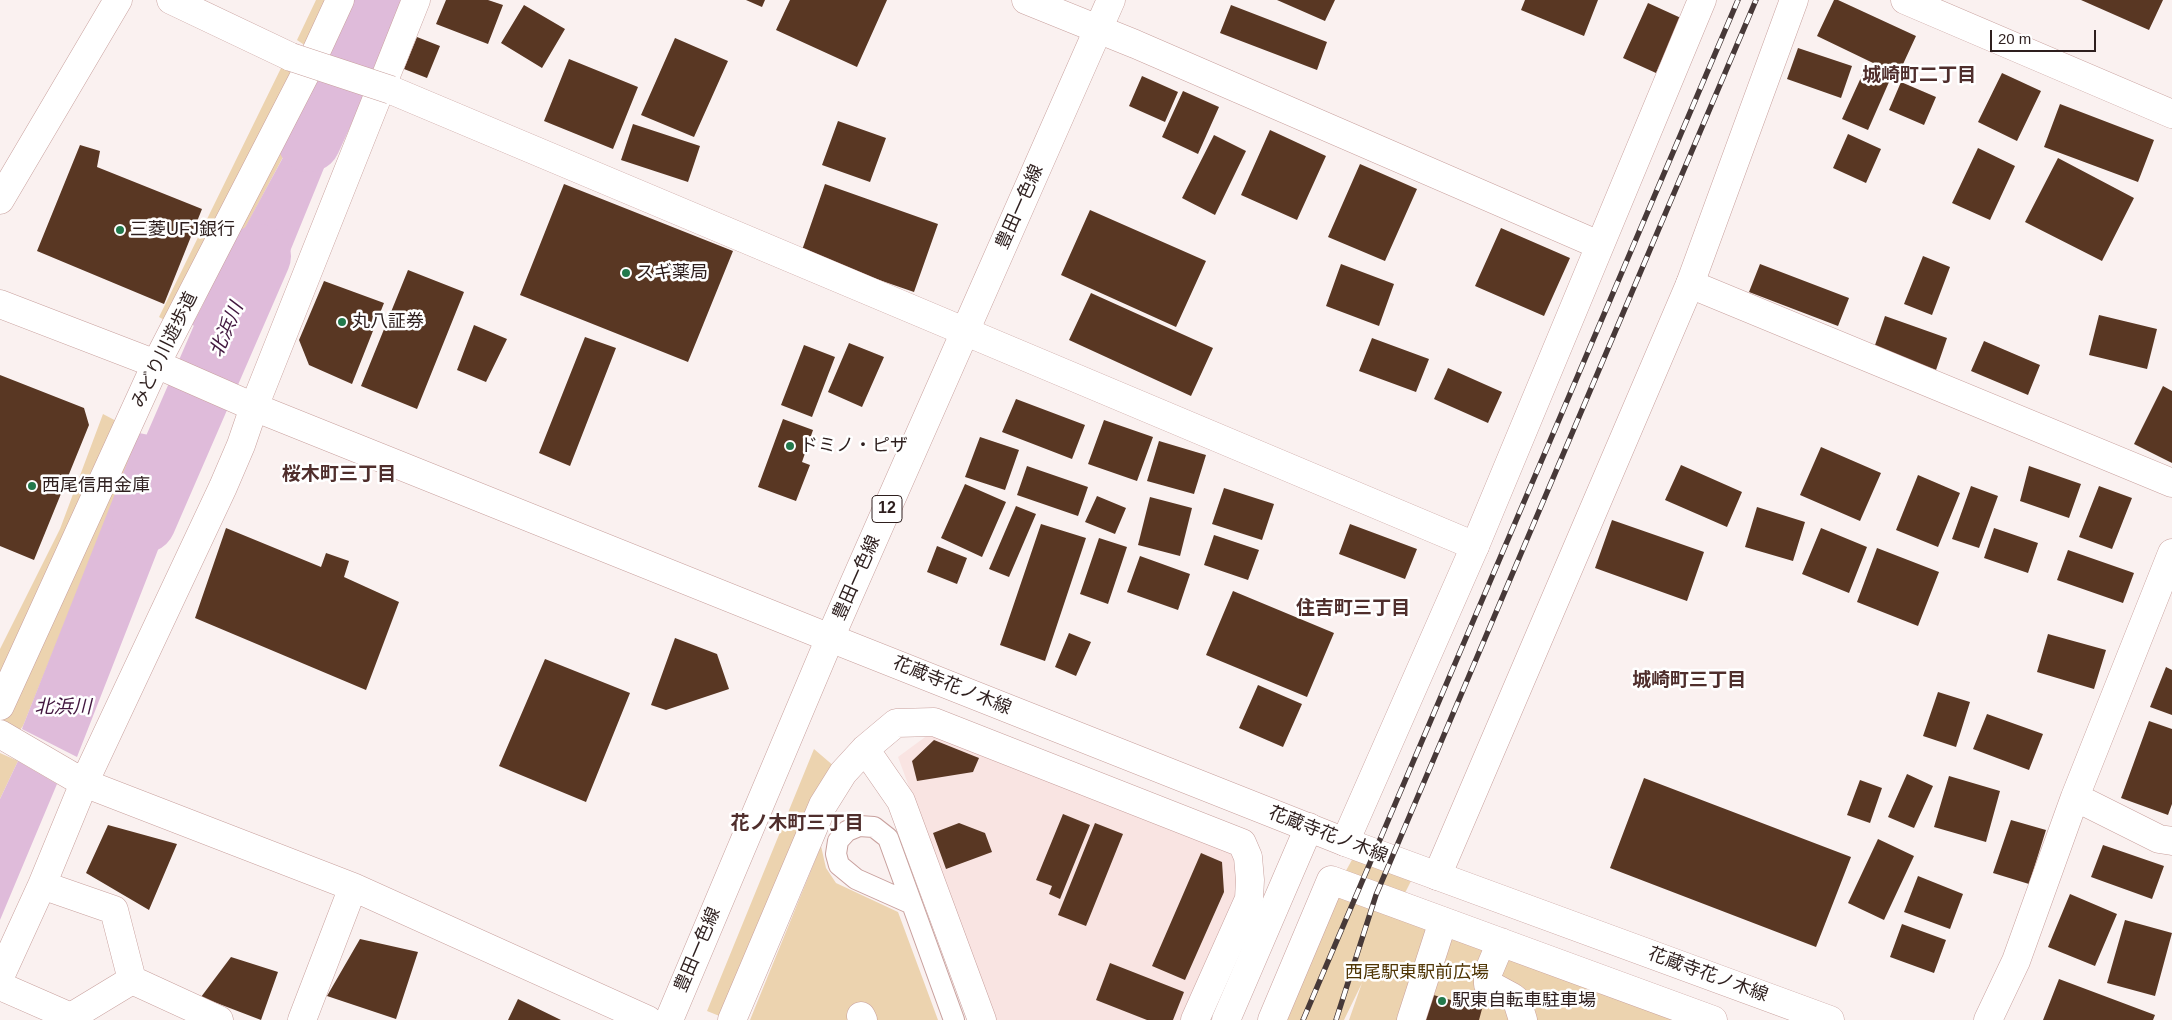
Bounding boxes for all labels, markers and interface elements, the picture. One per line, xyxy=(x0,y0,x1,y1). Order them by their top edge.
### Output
scale bar xyxy=(1992,20,2098,52)
text: 20 m xyxy=(1998,30,2031,47)
district label: 城崎町二丁目 xyxy=(1862,65,1976,87)
street label: 豊田一色線 xyxy=(992,161,1048,253)
place label: 三菱UFJ銀行 xyxy=(130,219,235,241)
marker: 三菱UFJ銀行 xyxy=(114,224,126,236)
place label: スギ薬局 xyxy=(636,262,708,284)
marker: スギ薬局 xyxy=(620,267,632,279)
street label: みどり川遊歩道 xyxy=(128,289,202,411)
water label: 北浜川 xyxy=(205,299,249,361)
place label: 丸八証券 xyxy=(352,311,424,333)
marker: 丸八証券 xyxy=(336,316,348,328)
place label: ドミノ・ピザ xyxy=(800,435,908,457)
marker: ドミノ・ピザ xyxy=(784,440,796,452)
district label: 桜木町三丁目 xyxy=(282,464,396,486)
place label: 西尾信用金庫 xyxy=(42,475,150,497)
marker: 西尾信用金庫 xyxy=(26,480,38,492)
road number: 12 xyxy=(872,496,902,522)
street label: 豊田一色線 xyxy=(829,532,885,624)
district label: 住吉町三丁目 xyxy=(1296,598,1410,620)
street label: 花蔵寺花ノ木線 xyxy=(890,652,1014,720)
district label: 城崎町三丁目 xyxy=(1632,670,1746,692)
water label: 北浜川 xyxy=(35,697,91,719)
street label: 花蔵寺花ノ木線 xyxy=(1265,802,1391,868)
district label: 花ノ木町三丁目 xyxy=(731,813,863,835)
street label: 豊田一色線 xyxy=(670,904,726,996)
street label: 花蔵寺花ノ木線 xyxy=(1645,943,1771,1007)
park label: 西尾駅東駅前広場 xyxy=(1345,962,1489,984)
place label: 駅東自転車駐車場 xyxy=(1452,990,1596,1012)
marker: 駅東自転車駐車場 xyxy=(1436,995,1448,1007)

